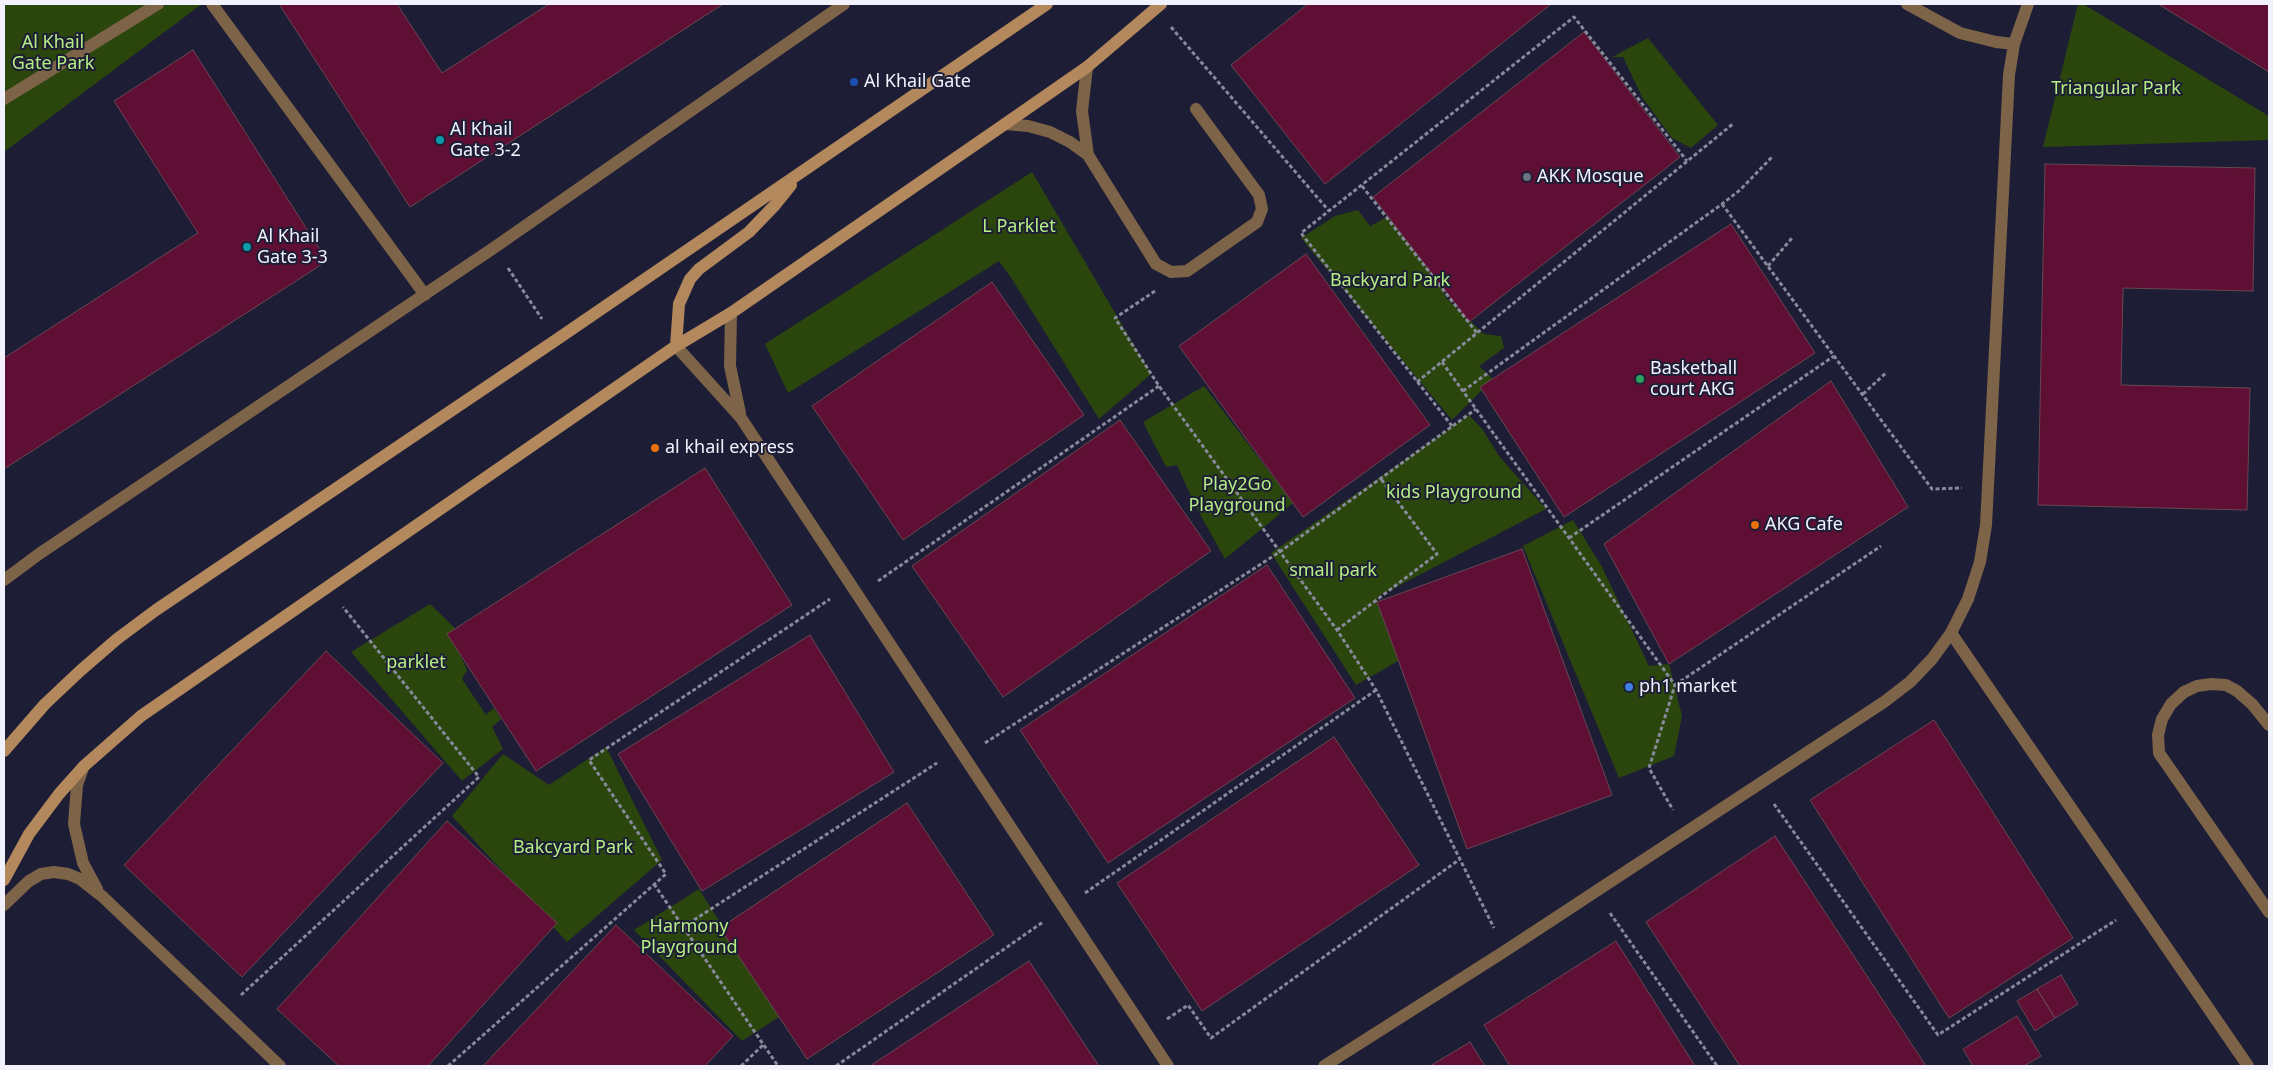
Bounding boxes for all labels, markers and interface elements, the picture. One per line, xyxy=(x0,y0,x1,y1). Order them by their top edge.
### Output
park label: Al Khail Gate Park xyxy=(12,32,94,74)
place label: Al Khail Gate xyxy=(864,71,971,93)
marker: Al Khail Gate xyxy=(848,76,860,88)
park label: Triangular Park xyxy=(2051,78,2181,100)
place label: Al Khail Gate 3-2 xyxy=(450,119,521,162)
marker: Al Khail Gate 3-2 xyxy=(434,134,446,146)
place label: AKK Mosque xyxy=(1537,166,1644,188)
marker: AKK Mosque xyxy=(1521,171,1533,183)
park label: L Parklet xyxy=(982,216,1056,238)
place label: Al Khail Gate 3-3 xyxy=(257,226,328,268)
marker: Al Khail Gate 3-3 xyxy=(241,241,253,253)
park label: Backyard Park xyxy=(1330,270,1450,292)
place label: Basketball court AKG xyxy=(1650,358,1737,400)
marker: Basketball court AKG xyxy=(1634,373,1646,385)
place label: al khail express xyxy=(665,437,794,459)
marker: al khail express xyxy=(649,442,661,454)
park label: Play2Go Playground xyxy=(1188,474,1286,516)
park label: kids Playground xyxy=(1386,482,1522,504)
place label: AKG Cafe xyxy=(1765,514,1843,536)
marker: AKG Cafe xyxy=(1749,519,1761,531)
park label: small park xyxy=(1289,560,1377,582)
park label: parklet xyxy=(386,652,446,674)
place label: ph1 market xyxy=(1639,676,1737,698)
marker: ph1 market xyxy=(1623,681,1635,693)
park label: Bakcyard Park xyxy=(513,837,633,859)
park label: Harmony Playground xyxy=(640,916,738,959)

